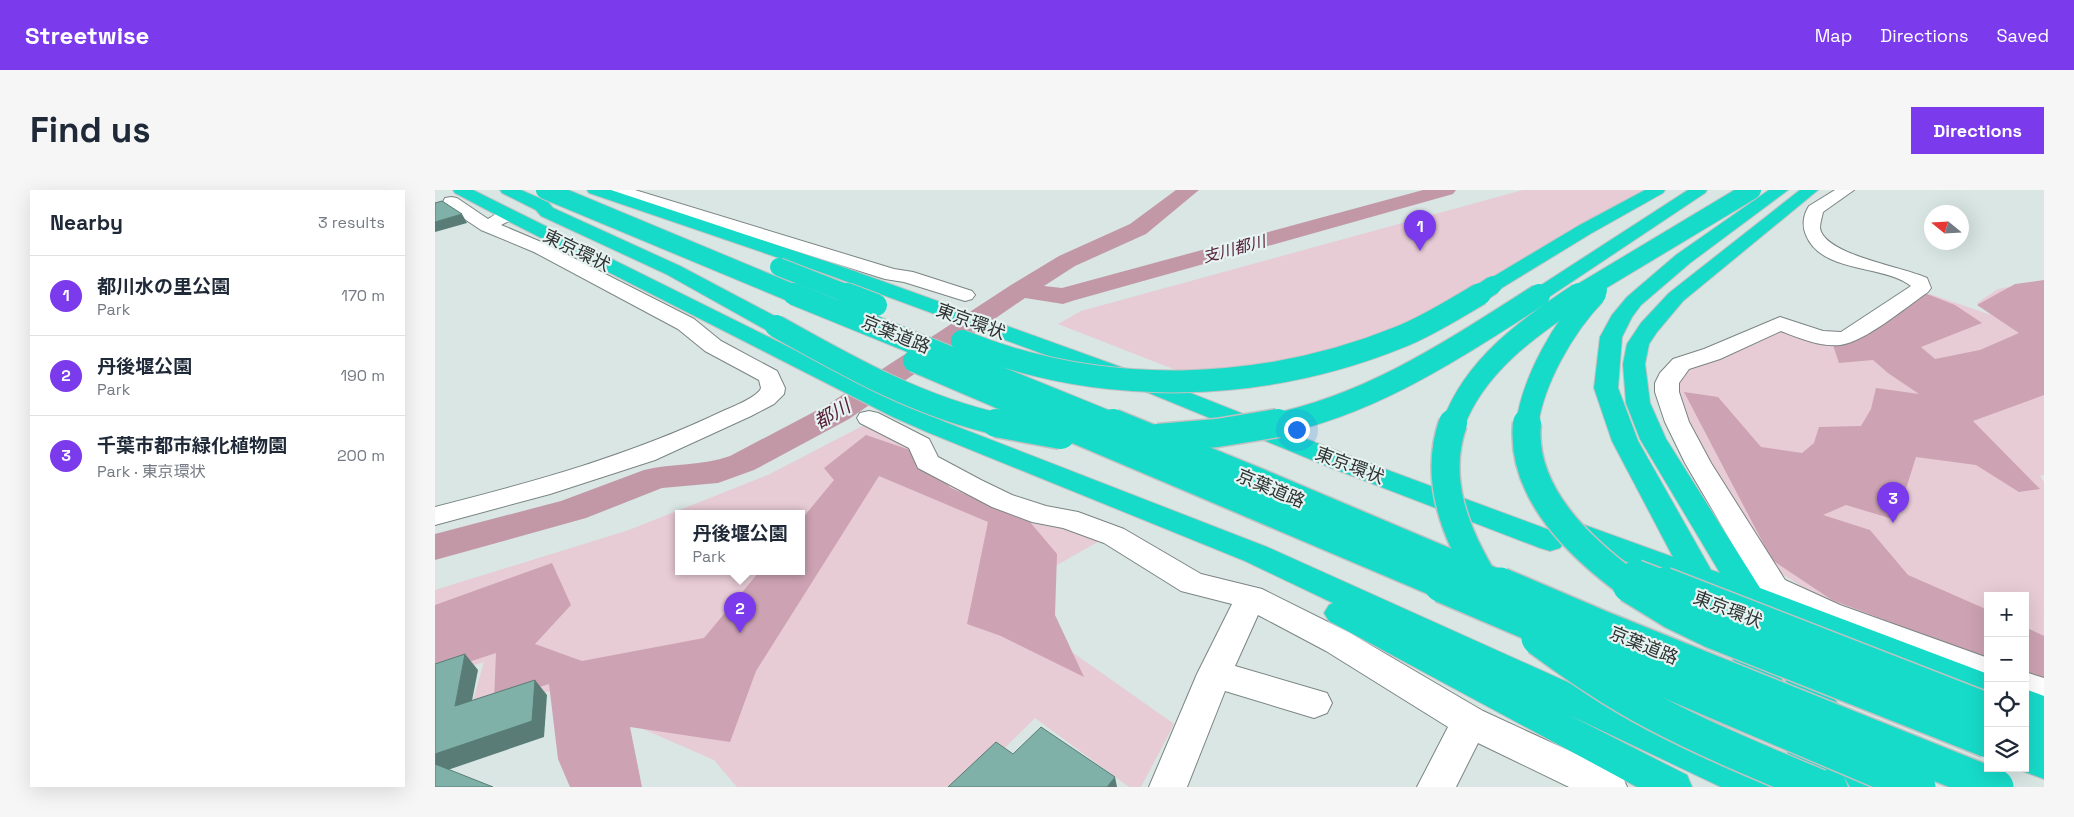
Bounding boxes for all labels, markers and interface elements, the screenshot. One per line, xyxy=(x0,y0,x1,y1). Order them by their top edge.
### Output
text: Streetwise xyxy=(25,20,149,51)
text: Map xyxy=(1815,24,1852,47)
text: Directions xyxy=(1880,24,1969,47)
text: Saved xyxy=(1997,24,2049,47)
button: Directions xyxy=(1911,107,2044,154)
text: Find us xyxy=(30,108,151,152)
north arrow xyxy=(1924,205,1969,250)
text: Nearby xyxy=(50,209,123,236)
pin: 1 xyxy=(1404,210,1436,251)
text: 3 results xyxy=(318,212,385,233)
street label: 東京環状 xyxy=(540,224,614,276)
water label: 支川都川 xyxy=(1200,230,1270,267)
text: 都川水の里公園 xyxy=(97,274,230,299)
text: 1 xyxy=(62,285,70,306)
text: 170 m xyxy=(341,285,385,306)
street label: 東京環状 xyxy=(933,298,1009,344)
text: Park xyxy=(97,299,130,320)
street label: 京葉道路 xyxy=(858,310,934,358)
text: 丹後堰公園 xyxy=(97,354,192,379)
text: 2 xyxy=(61,365,71,386)
text: 190 m xyxy=(340,365,385,386)
text: Park xyxy=(97,379,130,400)
water label: 都川 xyxy=(809,393,856,434)
your location xyxy=(1284,417,1310,443)
text: 千葉市都市緑化植物園 xyxy=(97,433,287,458)
street label: 東京環状 xyxy=(1312,441,1388,489)
text: 3 xyxy=(61,445,71,466)
text: 200 m xyxy=(337,445,385,466)
text: Park · 東京環状 xyxy=(97,461,206,482)
street label: 京葉道路 xyxy=(1233,463,1309,513)
pin: 3 xyxy=(1877,482,1909,523)
popup xyxy=(675,510,805,575)
text: 丹後堰公園 xyxy=(692,521,788,546)
text: Park xyxy=(692,546,726,567)
street label: 東京環状 xyxy=(1690,585,1766,633)
pin: 2 xyxy=(724,592,756,633)
map controls xyxy=(1984,592,2029,772)
button: + xyxy=(1984,592,2029,637)
street label: 京葉道路 xyxy=(1606,621,1682,669)
button: − xyxy=(1984,637,2029,682)
button: locate xyxy=(1984,682,2029,727)
button: layers xyxy=(1984,727,2029,772)

